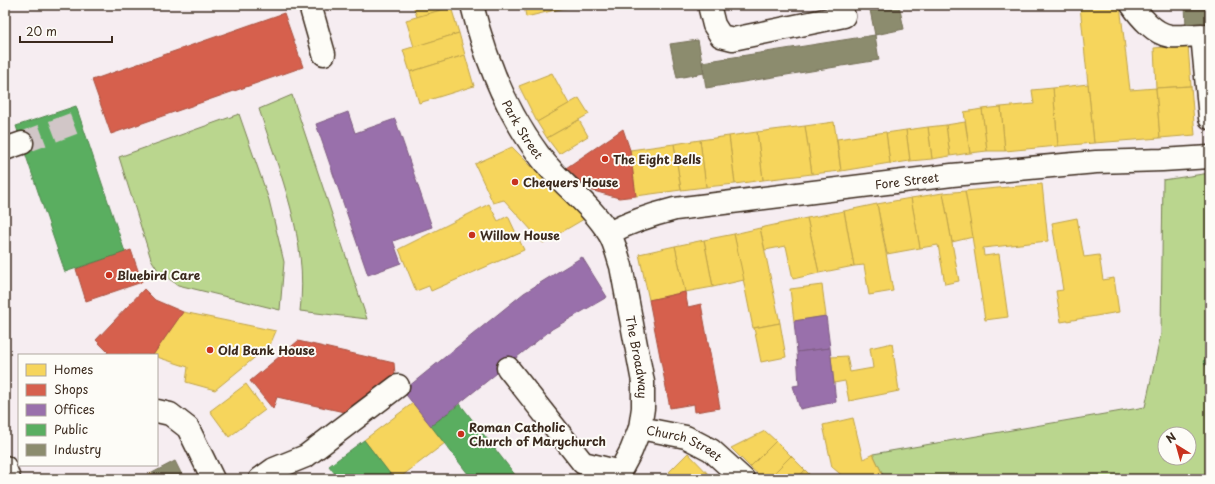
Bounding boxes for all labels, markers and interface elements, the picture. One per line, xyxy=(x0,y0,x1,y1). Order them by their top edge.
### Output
scale bar xyxy=(20,18,112,44)
text: 20 m xyxy=(26,22,57,40)
street label: Park Street xyxy=(498,97,548,163)
place label: The Eight Bells xyxy=(613,150,701,168)
marker: The Eight Bells xyxy=(600,154,610,164)
street label: Fore Street xyxy=(874,168,940,193)
place label: Chequers House xyxy=(523,173,619,191)
marker: Chequers House xyxy=(510,177,520,187)
place label: Willow House xyxy=(480,226,560,244)
marker: Willow House xyxy=(467,230,477,240)
place label: Bluebird Care xyxy=(117,266,201,284)
marker: Bluebird Care xyxy=(104,270,114,280)
street label: The Broadway xyxy=(622,314,652,398)
place label: Old Bank House xyxy=(218,341,315,359)
marker: Old Bank House xyxy=(205,345,215,355)
legend xyxy=(18,354,158,466)
text: Homes xyxy=(54,360,93,378)
text: Shops xyxy=(54,380,89,398)
text: Offices xyxy=(54,400,95,418)
place label: Roman Catholic Church of Marychurch xyxy=(469,418,606,450)
text: Public xyxy=(54,420,88,438)
street label: Church Street xyxy=(645,420,726,465)
north arrow xyxy=(1157,426,1197,466)
text: N xyxy=(1162,428,1180,447)
marker: Roman Catholic Church of Marychurch xyxy=(456,429,466,439)
text: Industry xyxy=(54,440,102,458)

